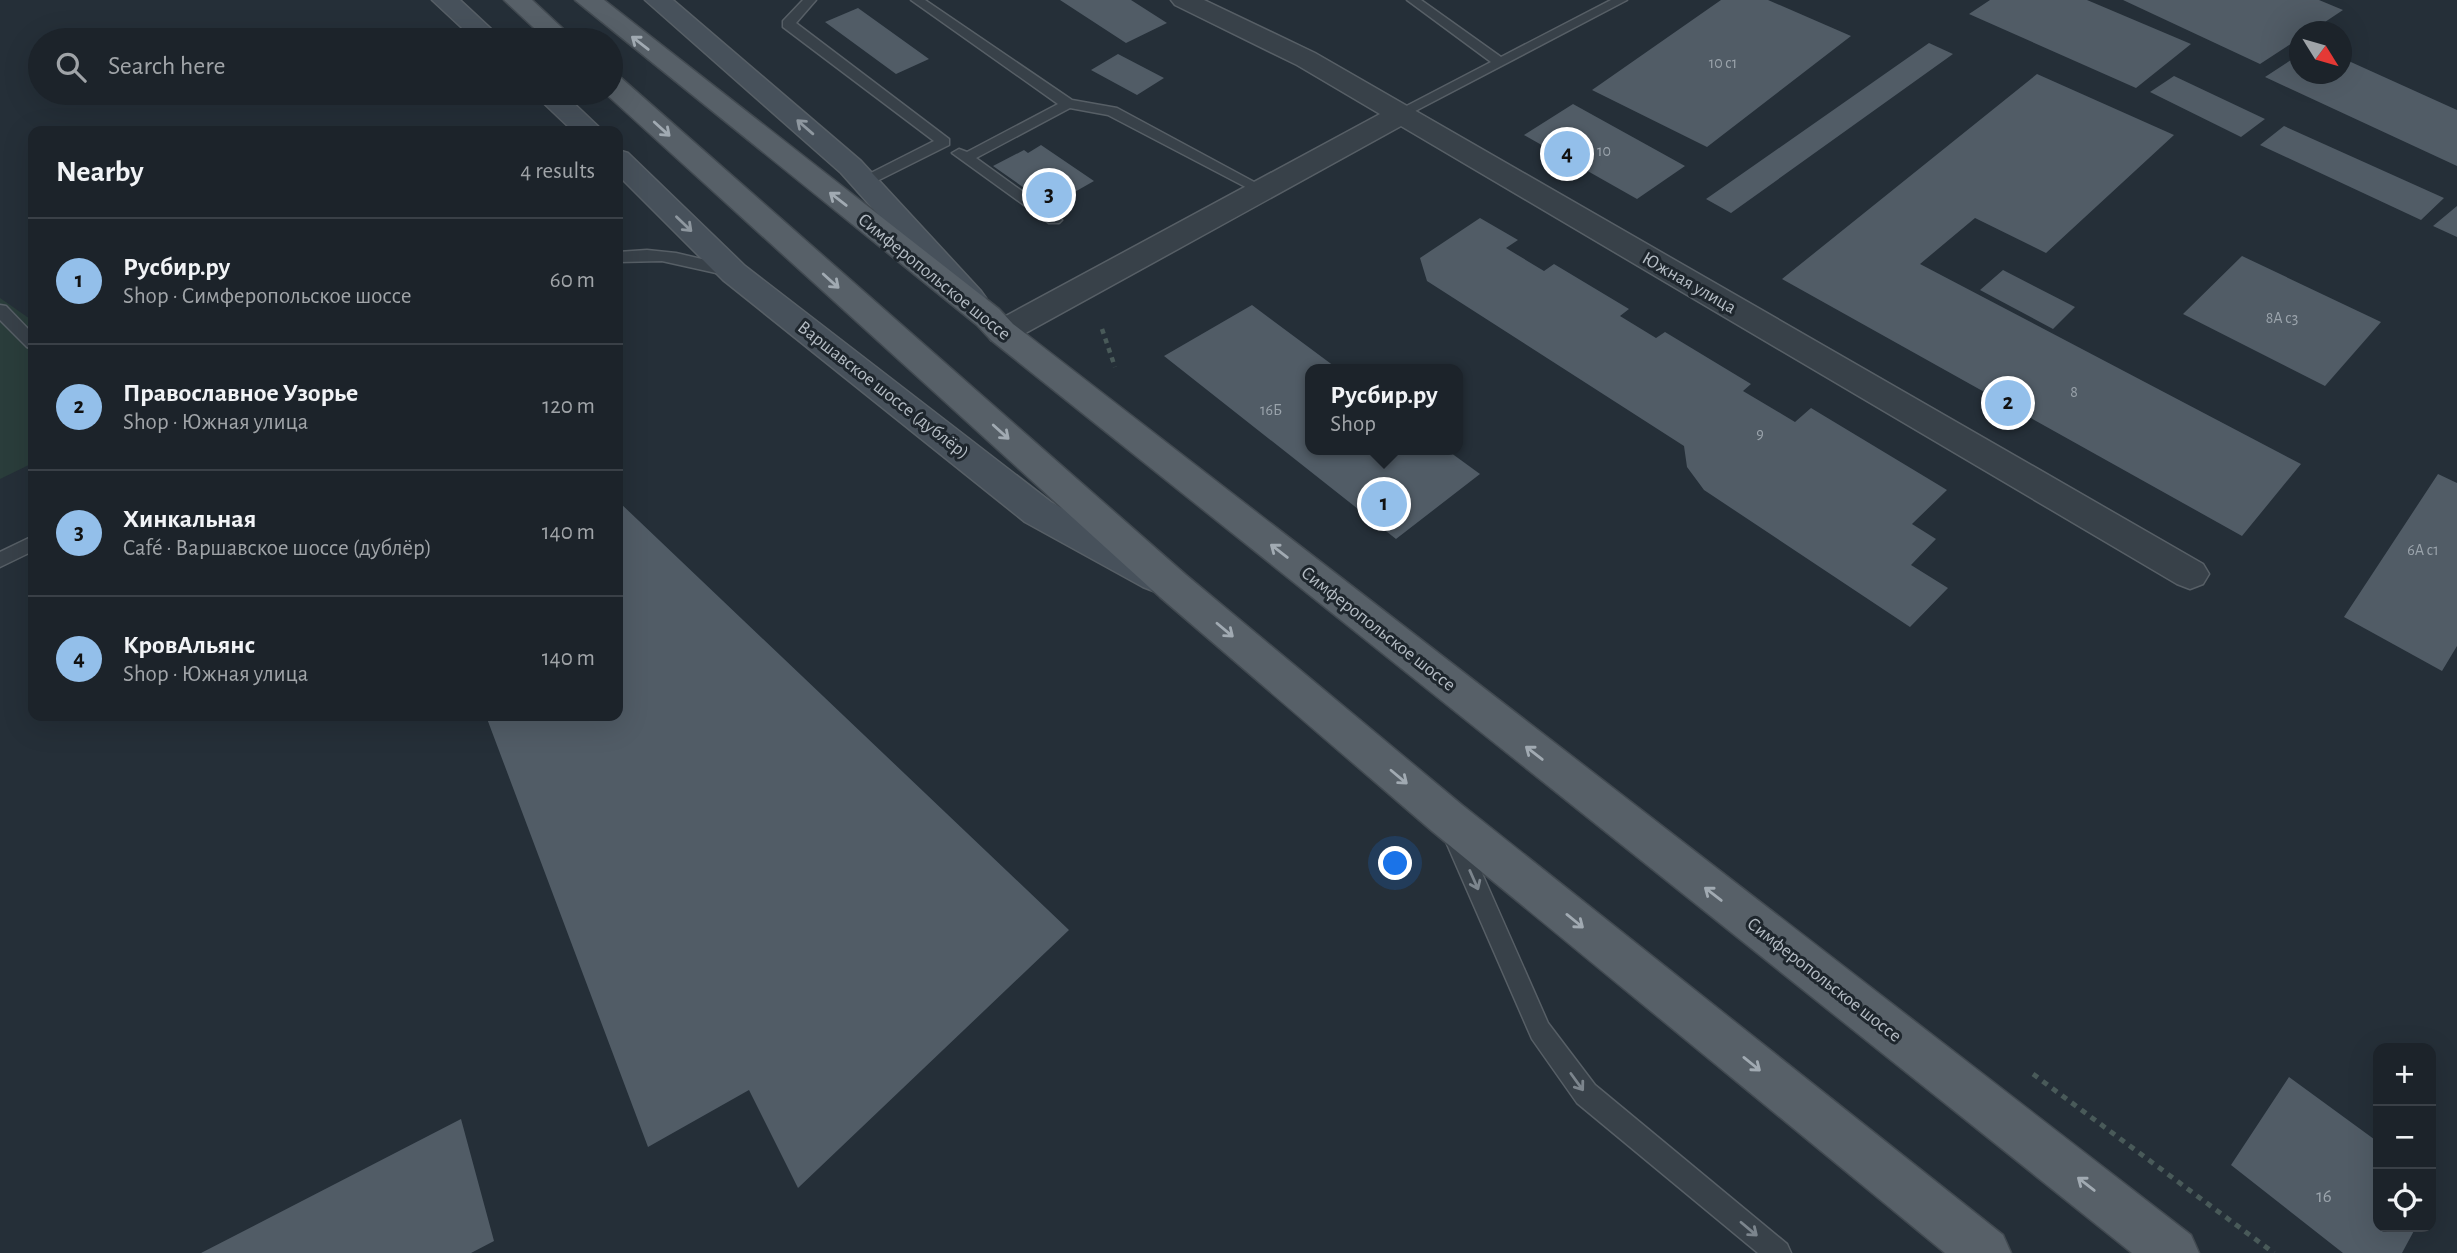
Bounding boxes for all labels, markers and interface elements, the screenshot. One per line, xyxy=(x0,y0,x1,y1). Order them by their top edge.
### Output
north arrow xyxy=(2289,21,2352,84)
search box xyxy=(28,28,623,105)
one-way arrow xyxy=(632,35,650,50)
icon: search xyxy=(52,48,90,86)
text: Search here xyxy=(108,53,226,79)
house number: 10 с1 xyxy=(1709,55,1737,71)
one-way arrow xyxy=(796,119,814,135)
one-way arrow xyxy=(653,121,671,137)
pin: 4 xyxy=(1544,128,1590,180)
house number: 10 xyxy=(1597,143,1611,159)
text: Nearby xyxy=(56,157,144,187)
text: 4 results xyxy=(520,160,595,183)
pin: 3 xyxy=(1026,169,1072,221)
one-way arrow xyxy=(830,191,848,207)
street label: Симферопольское шоссе xyxy=(854,210,1014,344)
one-way arrow xyxy=(675,215,692,232)
street label: Южная улица xyxy=(1639,249,1739,318)
text: Русбир.ру xyxy=(123,254,230,280)
text: 1 xyxy=(75,269,83,292)
text: 60 m xyxy=(550,269,595,292)
one-way arrow xyxy=(822,273,840,289)
text: Shop · Симферопольское шоссе xyxy=(123,285,412,308)
house number: 8А с3 xyxy=(2266,310,2298,326)
street label: Варшавское шоссе (дублёр) xyxy=(794,317,972,463)
popup xyxy=(1305,364,1463,455)
pin: 2 xyxy=(1985,377,2031,429)
text: Православное Узорье xyxy=(123,380,358,406)
text: Русбир.ру xyxy=(1330,382,1438,408)
house number: 8 xyxy=(2070,384,2078,400)
text: 2 xyxy=(74,395,84,418)
text: 120 m xyxy=(542,395,595,418)
house number: 16Б xyxy=(1260,402,1282,418)
text: Shop · Южная улица xyxy=(123,411,308,434)
text: Shop xyxy=(1330,413,1376,436)
one-way arrow xyxy=(992,424,1010,440)
house number: 9 xyxy=(1756,426,1764,442)
pin: 1 xyxy=(1361,478,1407,530)
text: Хинкальная xyxy=(123,506,256,532)
text: 3 xyxy=(74,521,84,544)
text: 140 m xyxy=(542,521,595,544)
text: Café · Варшавское шоссе (дублёр) xyxy=(123,537,432,560)
house number: 6А с1 xyxy=(2407,542,2439,558)
one-way arrow xyxy=(1270,544,1289,559)
street label: Симферопольское шоссе xyxy=(1297,563,1459,695)
one-way arrow xyxy=(1216,622,1234,638)
text: КровАльянс xyxy=(123,632,255,658)
text: 4 xyxy=(73,647,85,670)
text: 140 m xyxy=(542,647,595,670)
text: Shop · Южная улица xyxy=(123,663,308,686)
one-way arrow xyxy=(1526,745,1544,760)
one-way arrow xyxy=(1389,769,1407,785)
your location xyxy=(1378,846,1412,880)
one-way arrow xyxy=(1468,869,1481,890)
one-way arrow xyxy=(1705,886,1723,901)
one-way arrow xyxy=(1565,913,1583,929)
street label: Симферопольское шоссе xyxy=(1743,914,1905,1046)
map controls xyxy=(2373,1043,2436,1232)
button: + xyxy=(2373,1043,2436,1106)
one-way arrow xyxy=(1742,1056,1760,1072)
one-way arrow xyxy=(1570,1072,1584,1091)
button: − xyxy=(2373,1106,2436,1169)
button: locate xyxy=(2373,1169,2436,1232)
one-way arrow xyxy=(2077,1177,2096,1192)
house number: 16 xyxy=(2316,1187,2332,1206)
one-way arrow xyxy=(1740,1222,1758,1237)

